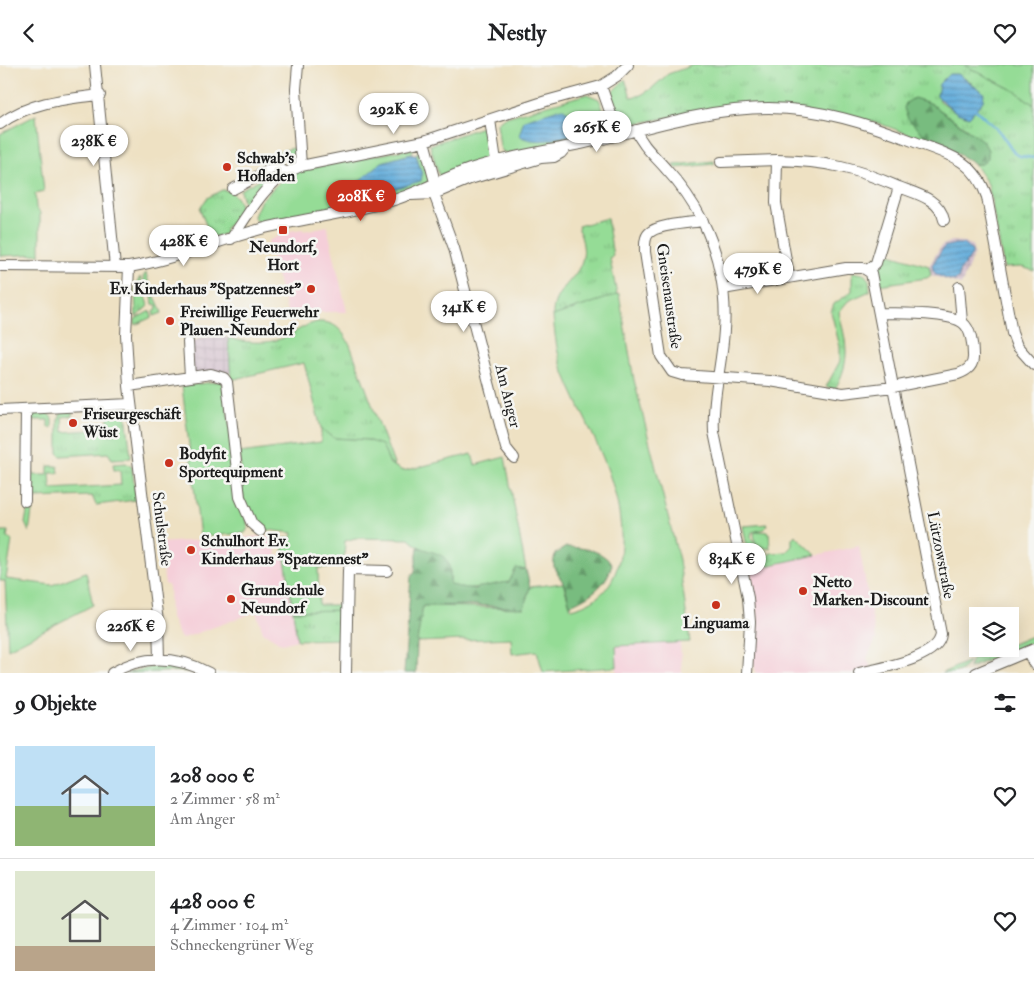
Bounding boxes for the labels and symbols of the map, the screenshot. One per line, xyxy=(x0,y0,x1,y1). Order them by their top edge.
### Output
pin: 292K € xyxy=(353,93,435,135)
pin: 265K € xyxy=(556,111,638,153)
pin: 238K € xyxy=(53,124,135,167)
place label: Schwab's Hofladen xyxy=(237,148,296,186)
marker: Schwab's Hofladen xyxy=(221,161,233,173)
pin: 208K € xyxy=(320,179,402,222)
marker: Neundorf, Hort xyxy=(277,224,289,236)
pin: 428K € xyxy=(143,225,225,267)
place label: Neundorf, Hort xyxy=(248,237,317,275)
street label: Gneisenaustraße xyxy=(652,242,686,350)
pin: 479K € xyxy=(717,253,799,295)
place label: Ev. Kinderhaus "Spatzennest" xyxy=(110,279,302,300)
marker: Ev. Kinderhaus "Spatzennest" xyxy=(305,283,317,295)
pin: 341K € xyxy=(423,291,505,333)
place label: Freiwillige Feuerwehr Plauen-Neundorf xyxy=(180,302,320,340)
marker: Freiwillige Feuerwehr Plauen-Neundorf xyxy=(164,315,176,327)
street label: Am Anger xyxy=(490,361,526,430)
place label: Friseurgeschäft Wüst xyxy=(82,404,182,442)
marker: Friseurgeschäft Wüst xyxy=(67,417,79,429)
place label: Bodyfit Sportequipment xyxy=(179,444,284,483)
marker: Bodyfit Sportequipment xyxy=(163,457,175,469)
street label: Schulstraße xyxy=(148,491,177,568)
street label: Lützowstraße xyxy=(923,510,959,601)
place label: Schulhort Ev. Kinderhaus "Spatzennest" xyxy=(201,531,369,570)
pin: 834K € xyxy=(691,543,773,585)
marker: Schulhort Ev. Kinderhaus "Spatzennest" xyxy=(185,544,197,556)
place label: Netto Marken-Discount xyxy=(812,572,929,610)
place label: Grundschule Neundorf xyxy=(240,580,324,618)
marker: Netto Marken-Discount xyxy=(797,585,809,597)
marker: Grundschule Neundorf xyxy=(225,593,237,605)
marker: Linguama xyxy=(710,599,722,611)
pin: 226K € xyxy=(90,609,172,652)
place label: Linguama xyxy=(683,613,749,634)

